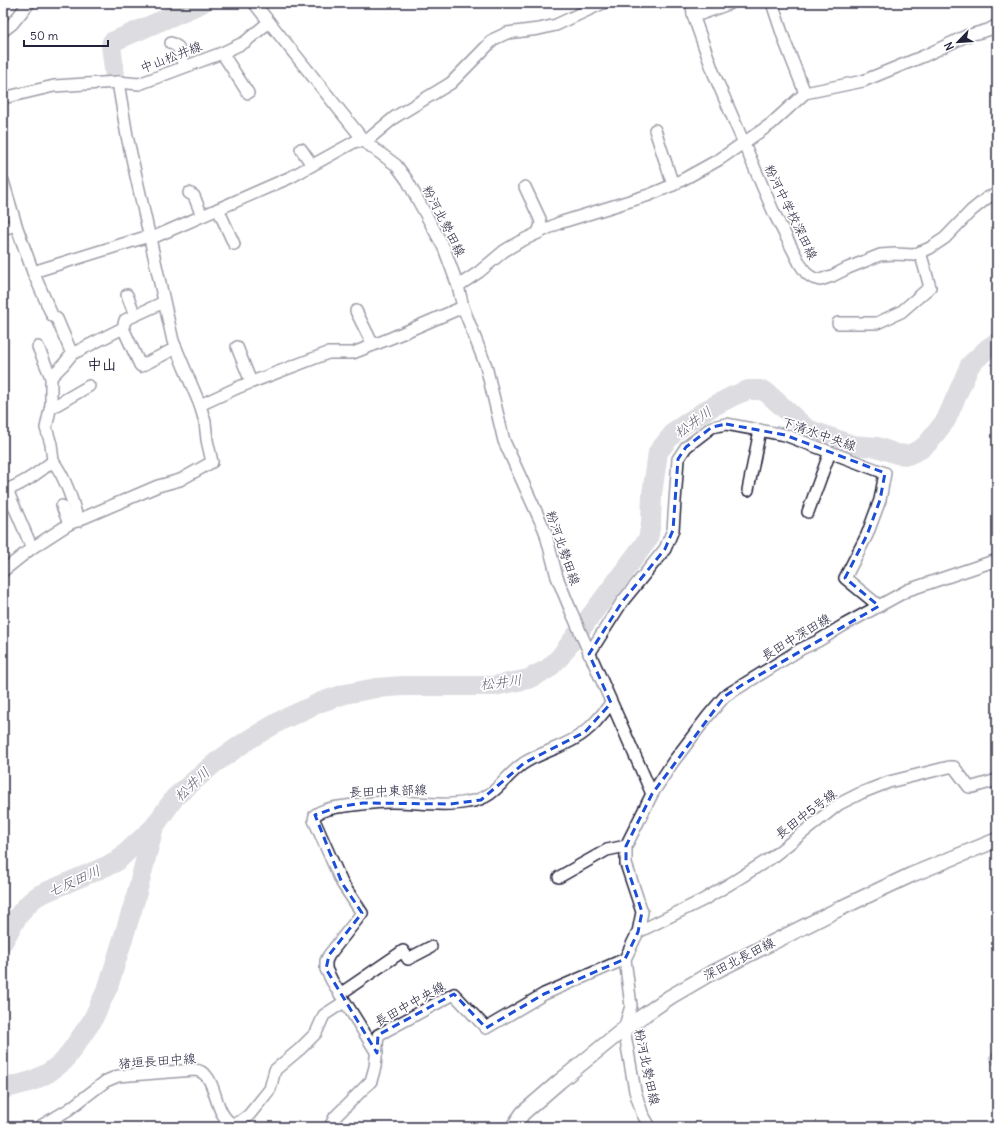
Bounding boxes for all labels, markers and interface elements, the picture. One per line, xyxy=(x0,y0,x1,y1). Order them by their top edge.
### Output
scale bar xyxy=(24,22,108,48)
north arrow xyxy=(938,22,978,62)
text: 50 m xyxy=(30,28,59,43)
street label: 中山松井線 xyxy=(138,37,205,77)
text: N xyxy=(941,40,957,53)
street label: 粉河中学校深田線 xyxy=(761,162,822,263)
street label: 粉河北勢田線 xyxy=(419,182,470,260)
district label: 中山 xyxy=(87,355,117,374)
water label: 松井川 xyxy=(671,403,715,441)
street label: 下清水中央線 xyxy=(779,413,860,455)
street label: 粉河北勢田線 xyxy=(542,508,584,589)
street label: 長田中深田線 xyxy=(758,609,835,664)
water label: 松井川 xyxy=(479,671,523,693)
water label: 松井川 xyxy=(171,763,213,805)
street label: 長田中東部線 xyxy=(349,781,428,801)
street label: 長田中5号線 xyxy=(772,785,841,843)
water label: 七反田川 xyxy=(45,861,103,901)
street label: 深田北長田線 xyxy=(700,933,778,984)
street label: 長田中中央線 xyxy=(372,977,449,1030)
street label: 粉河北勢田線 xyxy=(631,1027,664,1108)
street label: 猪垣長田中線 xyxy=(117,1050,197,1072)

